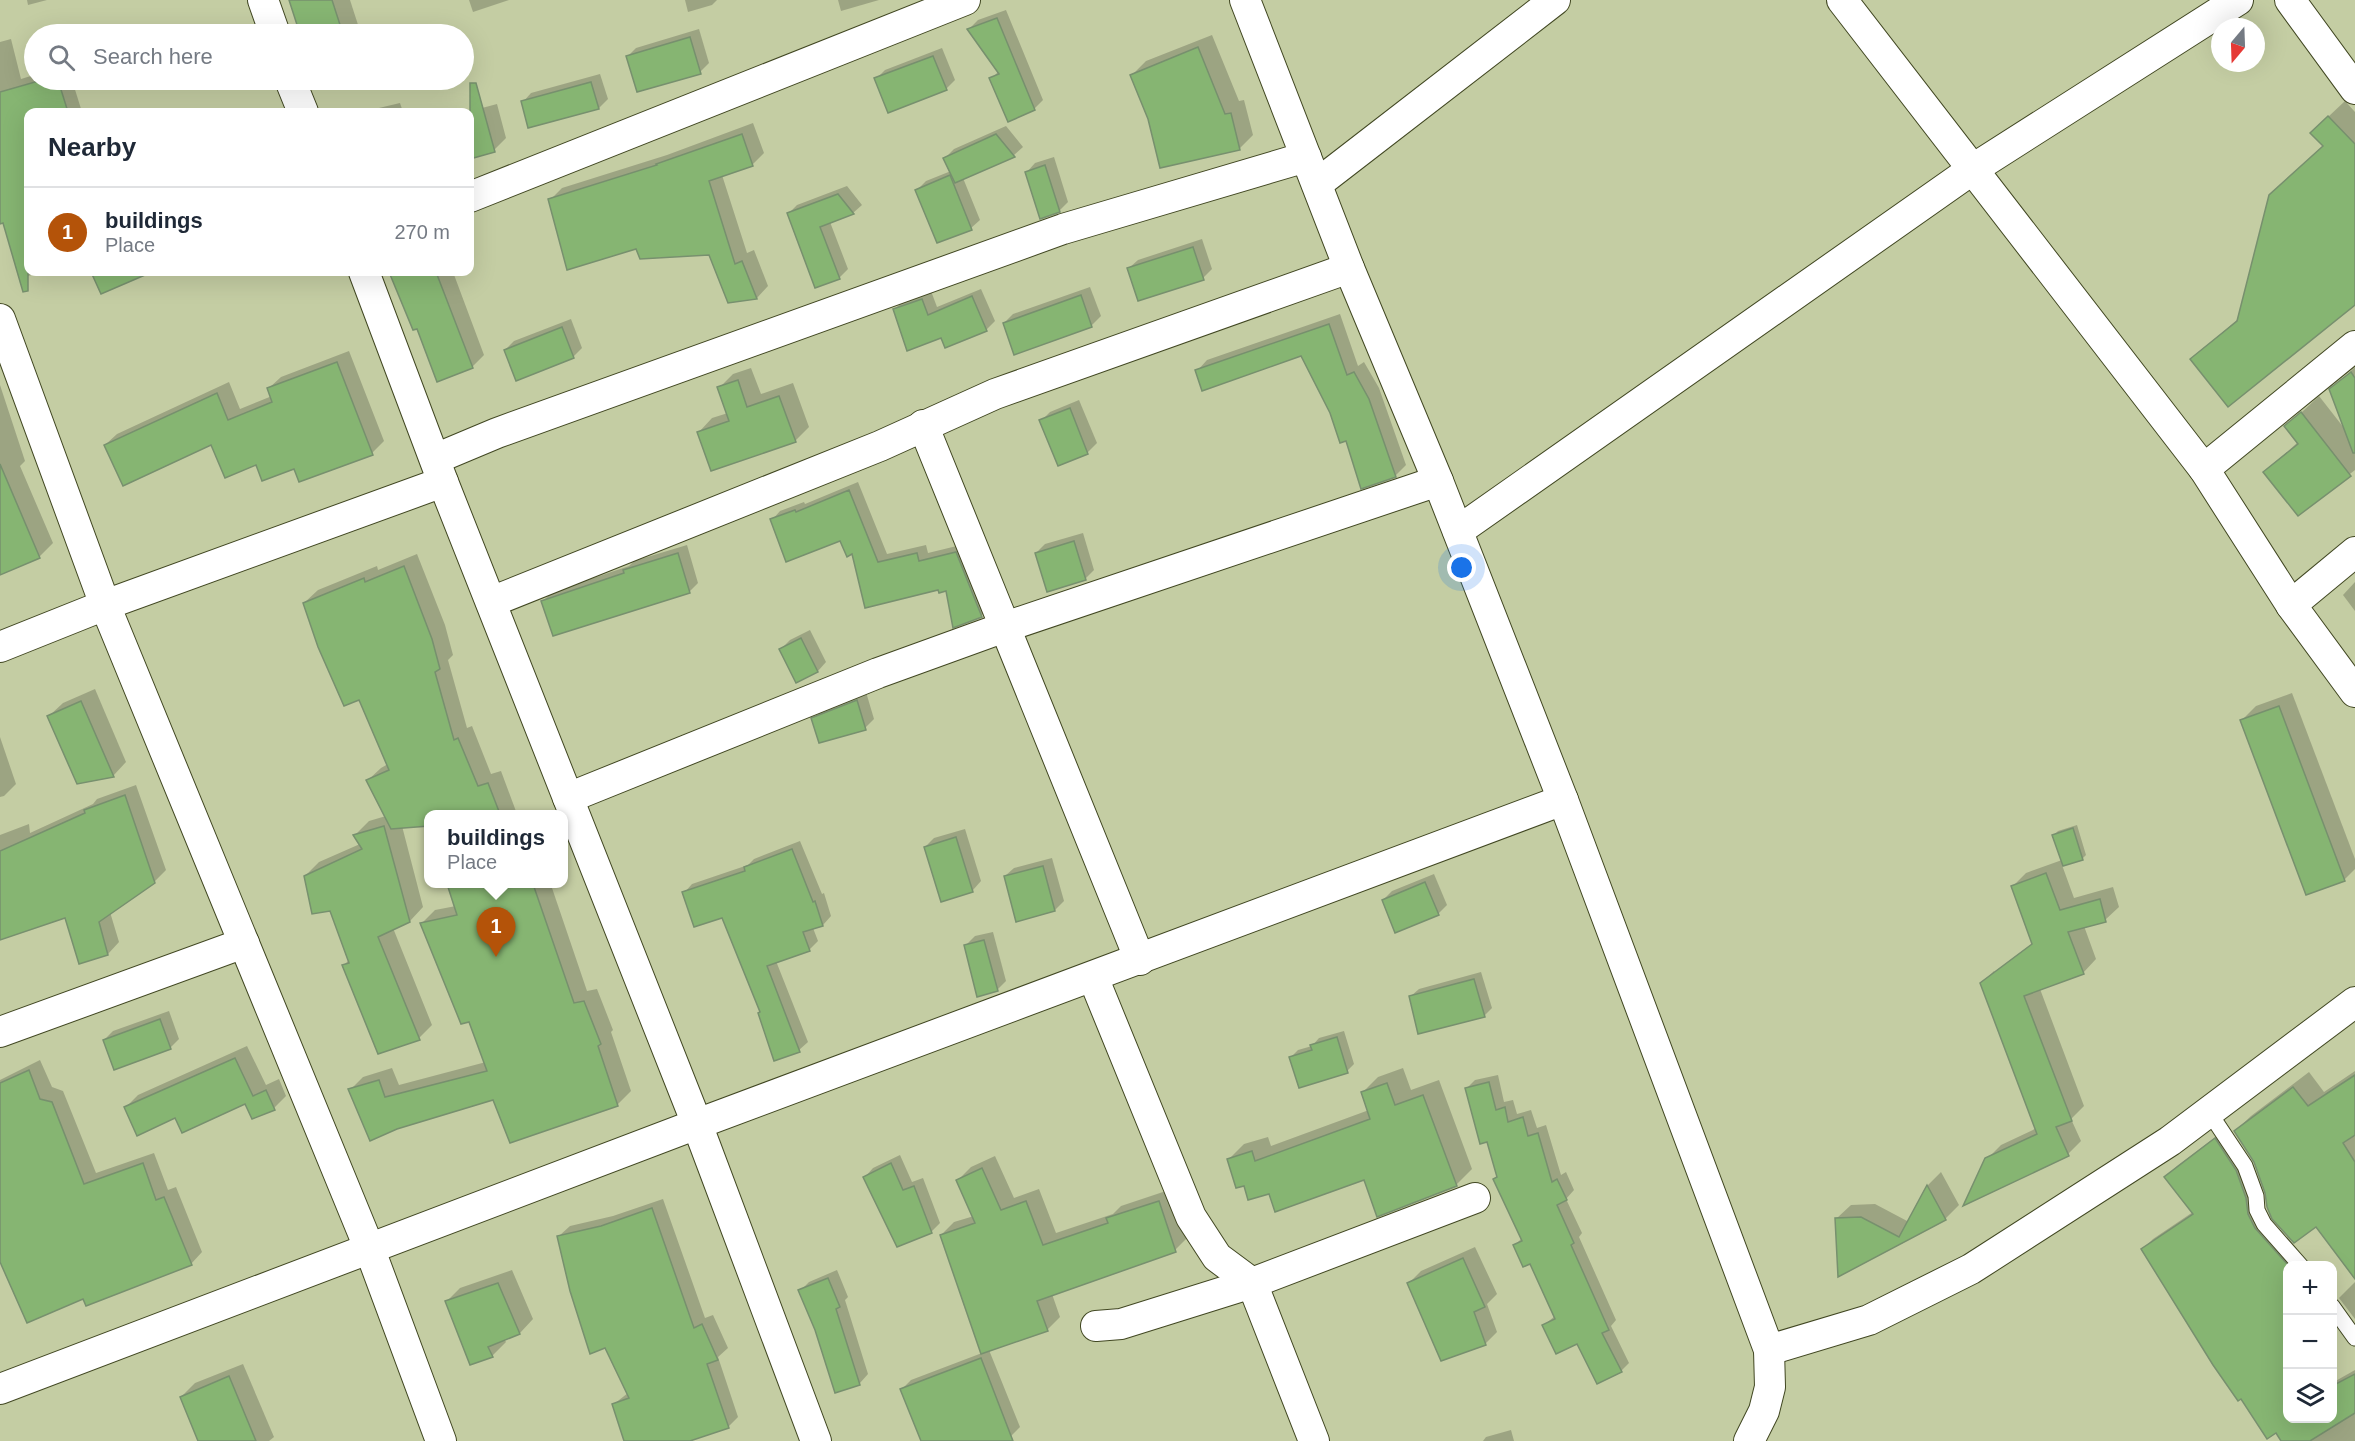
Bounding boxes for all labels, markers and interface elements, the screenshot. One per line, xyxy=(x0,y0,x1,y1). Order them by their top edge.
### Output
north arrow xyxy=(2211,18,2265,72)
search box xyxy=(24,24,474,90)
icon: search xyxy=(45,41,78,74)
text: Search here xyxy=(93,44,213,69)
text: Nearby xyxy=(48,132,136,162)
text: buildings xyxy=(105,208,203,233)
text: 1 xyxy=(62,221,73,243)
text: 270 m xyxy=(394,221,450,243)
text: Place xyxy=(105,234,155,256)
your location xyxy=(1447,553,1476,582)
popup xyxy=(424,810,568,888)
text: buildings xyxy=(447,825,545,850)
text: Place xyxy=(447,851,497,873)
pin: 1 xyxy=(476,908,516,957)
map controls xyxy=(2283,1261,2337,1423)
button: + xyxy=(2283,1261,2337,1315)
button: − xyxy=(2283,1315,2337,1369)
button: layers xyxy=(2283,1369,2337,1423)

